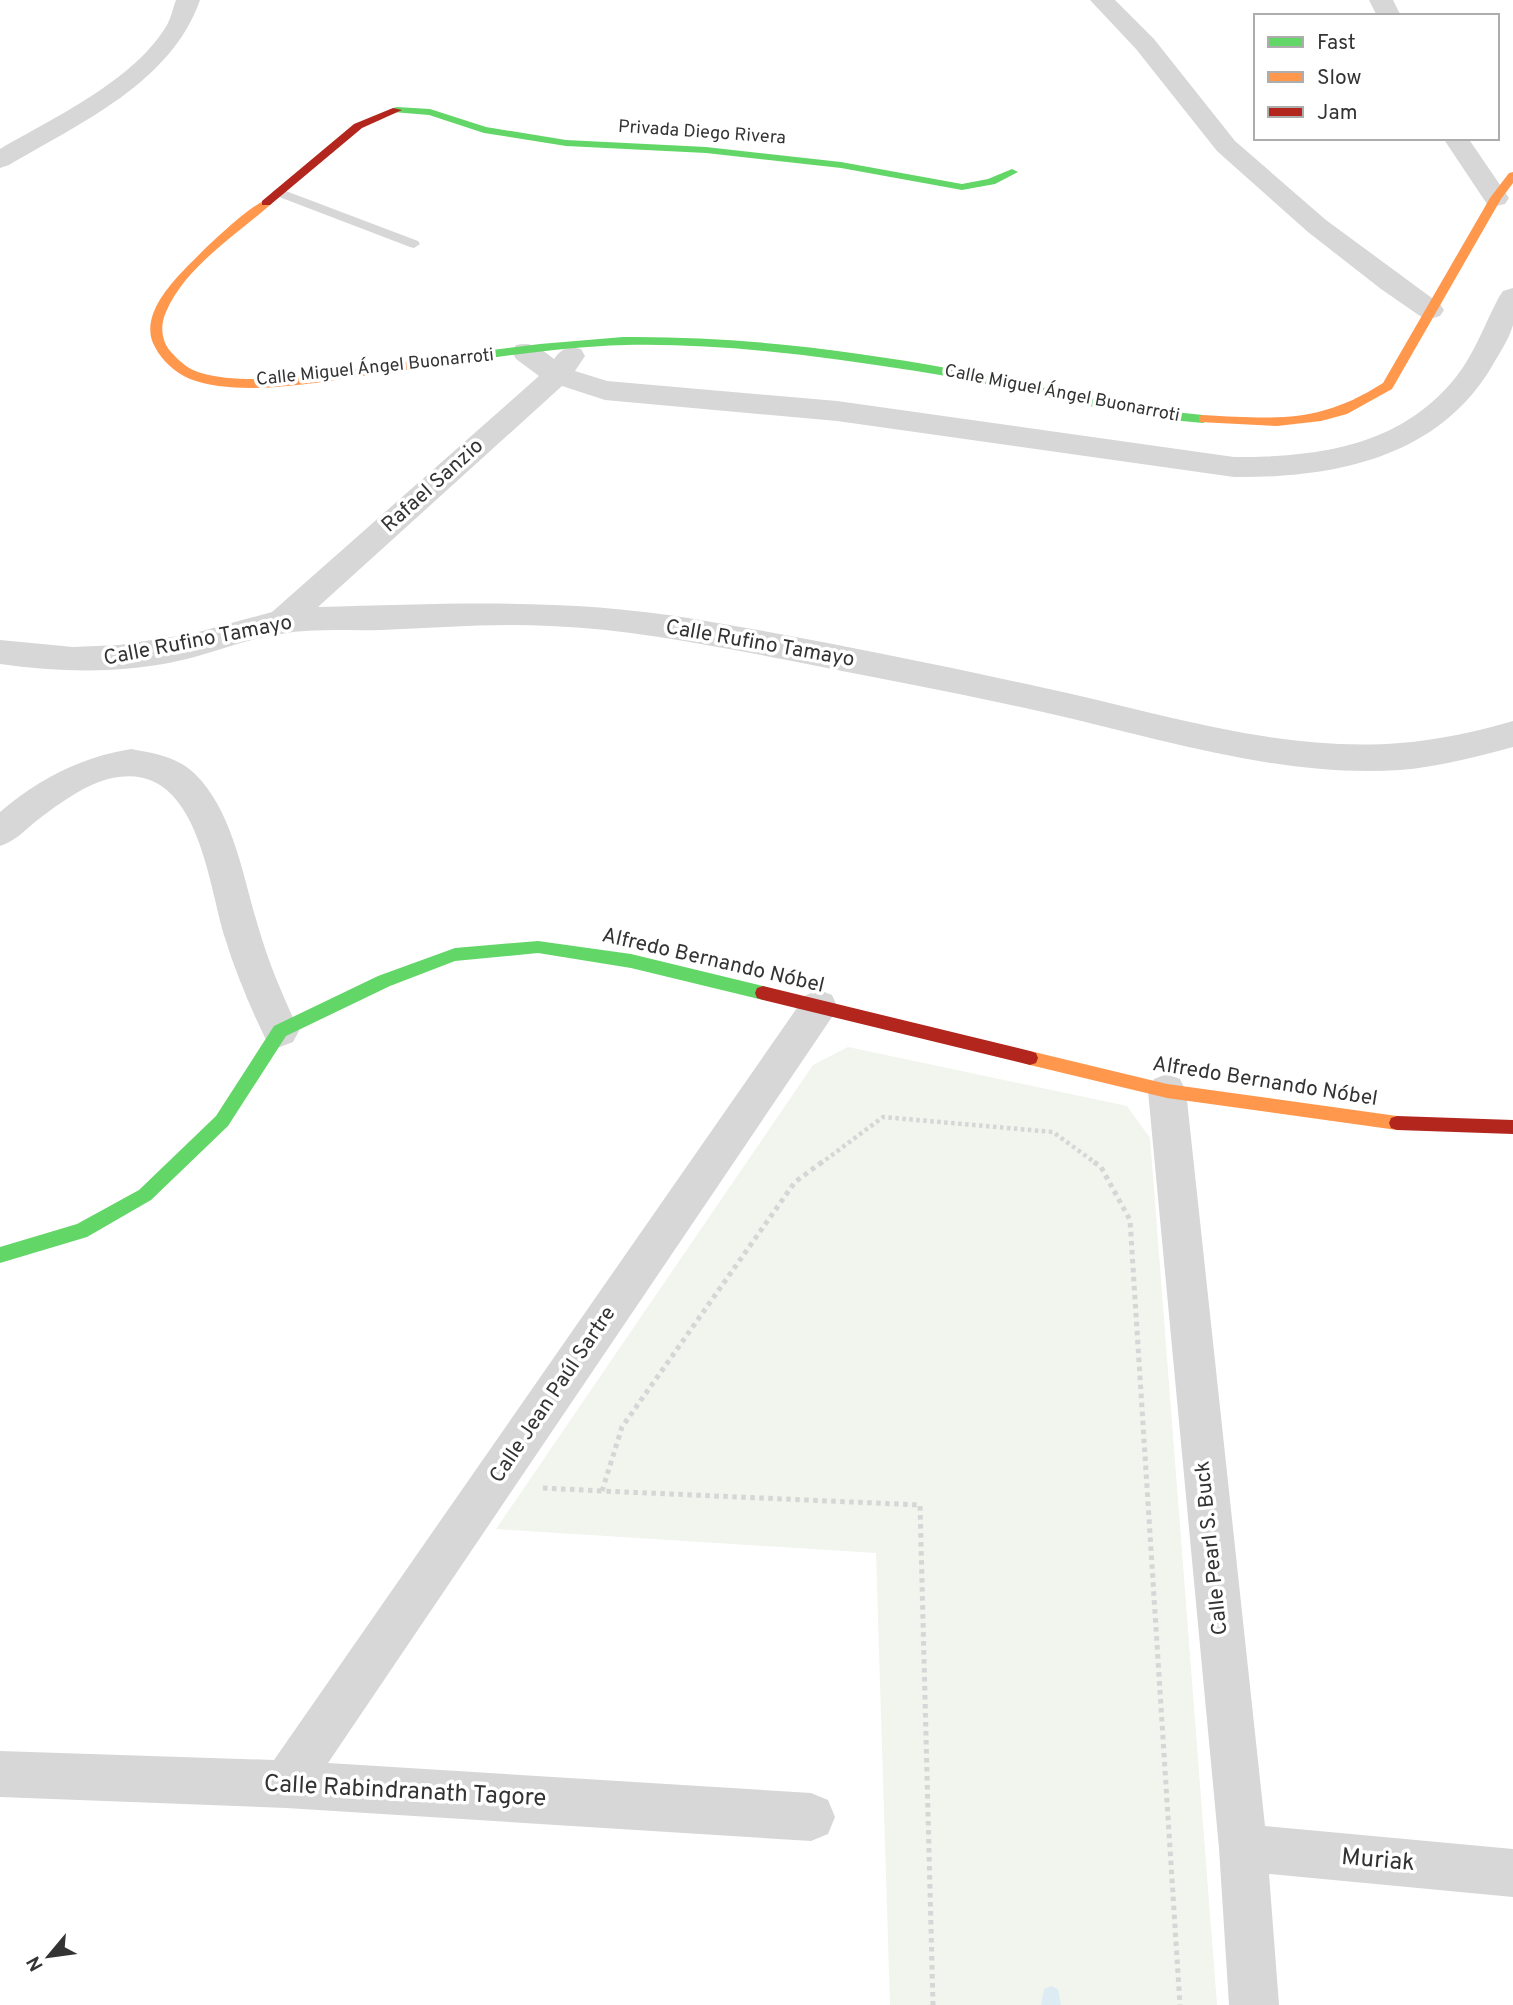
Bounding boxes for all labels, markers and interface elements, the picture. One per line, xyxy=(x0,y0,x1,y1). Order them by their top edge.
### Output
legend xyxy=(1254,14,1499,140)
text: Fast xyxy=(1317,30,1356,57)
text: Slow xyxy=(1317,65,1362,92)
text: Jam xyxy=(1317,100,1358,127)
street label: Privada Diego Rivera xyxy=(617,116,787,150)
street label: Calle Miguel Ángel Buonarroti xyxy=(255,342,495,392)
street label: Calle Miguel Ángel Buonarroti xyxy=(943,358,1182,428)
street label: Rafael Sanzio xyxy=(376,433,490,539)
street label: Calle Rufino Tamayo xyxy=(101,609,295,673)
street label: Calle Rufino Tamayo xyxy=(663,614,857,674)
street label: Alfredo Bernando Nóbel xyxy=(599,922,827,1000)
street label: Alfredo Bernando Nóbel xyxy=(1151,1051,1379,1113)
street label: Calle Jean Paúl Sartre xyxy=(484,1302,622,1488)
street label: Calle Pearl S. Buck xyxy=(1189,1459,1235,1637)
street label: Calle Rabindranath Tagore xyxy=(263,1770,547,1814)
street label: Muriak xyxy=(1340,1843,1416,1879)
north arrow xyxy=(14,1921,84,1991)
text: N xyxy=(22,1951,50,1975)

